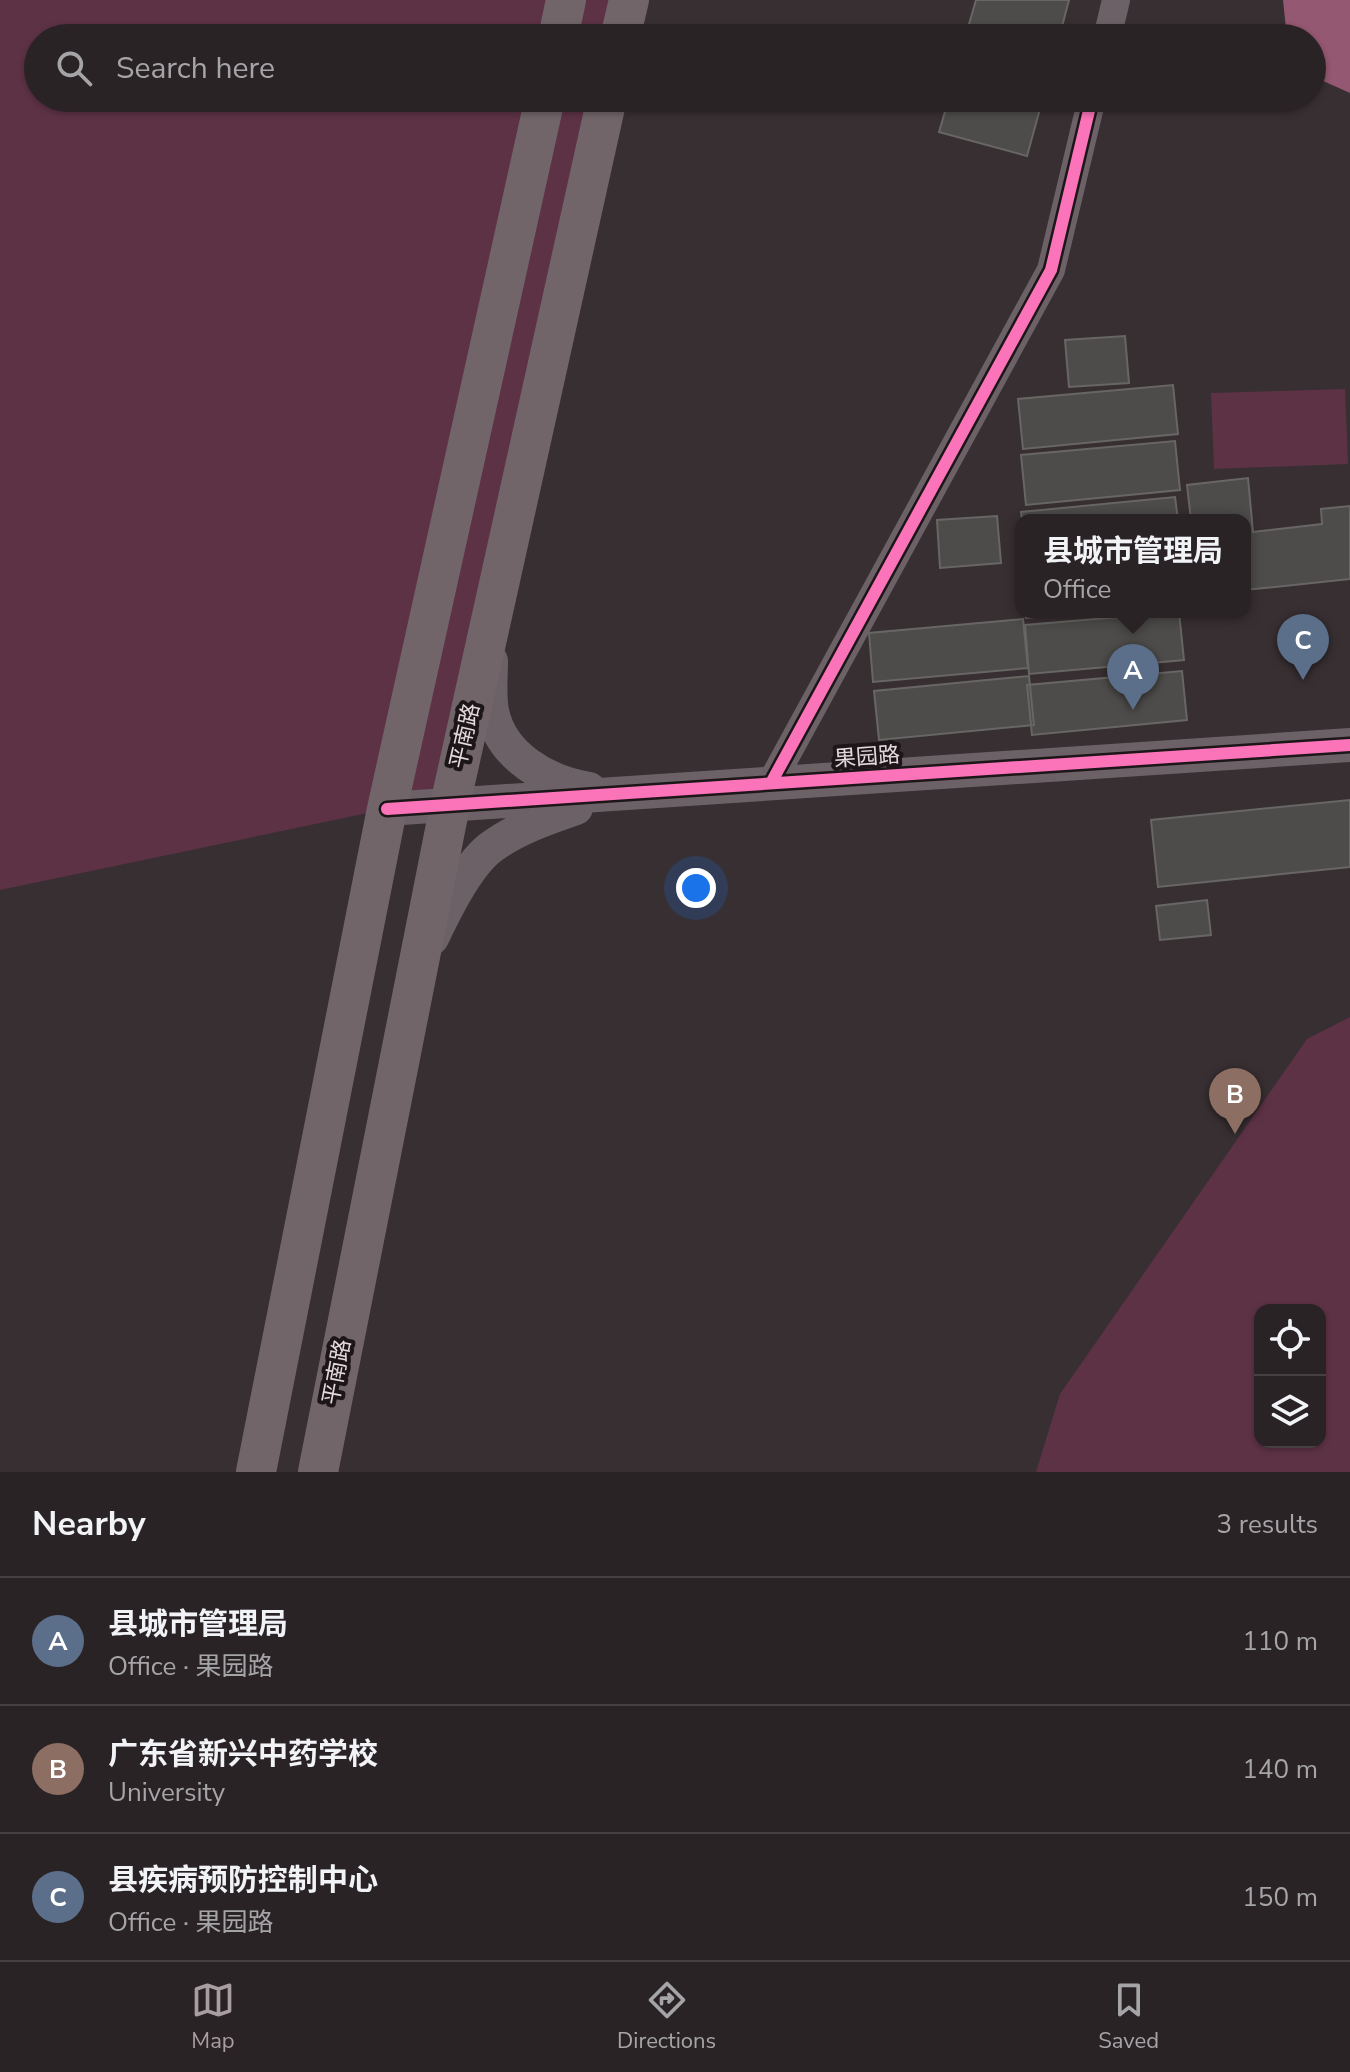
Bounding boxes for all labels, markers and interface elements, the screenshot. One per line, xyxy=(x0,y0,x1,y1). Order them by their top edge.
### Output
search box xyxy=(24,24,1326,112)
icon: search xyxy=(52,46,96,90)
text: Search here xyxy=(116,48,275,89)
popup xyxy=(1015,514,1251,618)
text: 县城市管理局 xyxy=(1043,531,1223,572)
text: Office xyxy=(1043,572,1111,607)
pin: C xyxy=(1277,614,1329,680)
pin: A xyxy=(1107,644,1159,710)
street label: 平南路 xyxy=(443,700,487,772)
street label: 果园路 xyxy=(833,740,901,774)
your location xyxy=(676,868,716,908)
pin: B xyxy=(1209,1068,1261,1134)
map controls xyxy=(1254,1304,1326,1448)
button: locate xyxy=(1254,1304,1326,1376)
street label: 平南路 xyxy=(316,1337,358,1407)
button: layers xyxy=(1254,1376,1326,1448)
text: Nearby xyxy=(32,1501,146,1547)
text: 3 results xyxy=(1217,1507,1318,1542)
text: 县城市管理局 xyxy=(108,1604,288,1645)
text: A xyxy=(48,1624,68,1659)
text: 110 m xyxy=(1242,1624,1318,1659)
text: Office · 果园路 xyxy=(108,1649,274,1684)
text: 广东省新兴中药学校 xyxy=(108,1734,378,1775)
text: B xyxy=(49,1752,67,1787)
text: 140 m xyxy=(1242,1752,1318,1787)
text: University xyxy=(108,1775,225,1810)
text: 县疾病预防控制中心 xyxy=(108,1860,378,1901)
text: C xyxy=(49,1880,67,1915)
text: 150 m xyxy=(1242,1880,1318,1915)
text: Office · 果园路 xyxy=(108,1905,274,1940)
tab: Map xyxy=(191,1978,235,2056)
tab: Directions xyxy=(617,1978,716,2056)
tab: Saved xyxy=(1098,1978,1159,2056)

